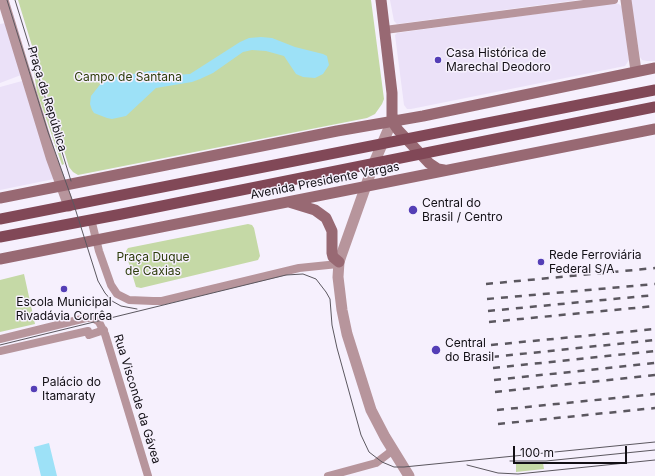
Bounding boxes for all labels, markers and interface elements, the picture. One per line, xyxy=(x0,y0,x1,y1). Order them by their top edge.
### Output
street label: Praça da República xyxy=(24,45,70,153)
place label: Casa Histórica de Marechal Deodoro xyxy=(446,46,551,74)
marker: Casa Histórica de Marechal Deodoro xyxy=(433,55,443,65)
park label: Campo de Santana xyxy=(74,70,182,84)
street label: Avenida Presidente Vargas xyxy=(249,159,401,203)
place label: Central do Brasil / Centro xyxy=(422,196,503,224)
marker: Central do Brasil / Centro xyxy=(407,204,419,216)
place label: Rede Ferroviária Federal S/A xyxy=(549,248,642,276)
park label: Praça Duque de Caxias xyxy=(116,250,190,278)
marker: Rede Ferroviária Federal S/A xyxy=(536,257,546,267)
marker: Escola Municipal Rivadávia Corrêa xyxy=(59,284,69,294)
place label: Escola Municipal Rivadávia Corrêa xyxy=(16,295,112,323)
street label: Rua Visconde da Gávea xyxy=(110,333,164,465)
place label: Central do Brasil xyxy=(445,336,494,364)
marker: Central do Brasil xyxy=(430,344,442,356)
place label: Palácio do Itamaraty xyxy=(42,375,101,403)
marker: Palácio do Itamaraty xyxy=(29,384,39,394)
scale bar xyxy=(515,438,629,464)
text: 100 m xyxy=(520,445,554,460)

